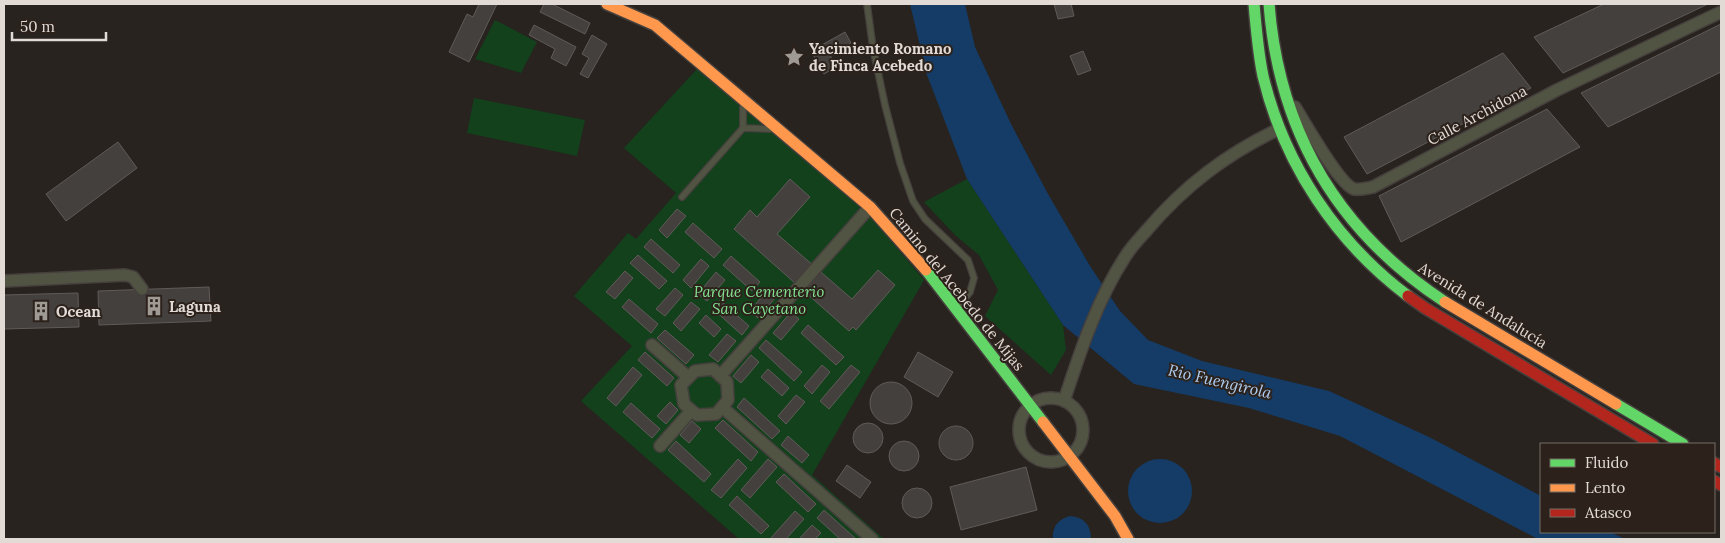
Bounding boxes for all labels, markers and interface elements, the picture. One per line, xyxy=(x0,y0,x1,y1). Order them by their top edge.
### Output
scale bar xyxy=(12,10,106,42)
text: 50 m xyxy=(20,17,55,36)
place label: Yacimiento Romano de Finca Acebedo xyxy=(809,39,952,75)
place icon: Yacimiento Romano de Finca Acebedo xyxy=(783,46,805,68)
street label: Calle Archidona xyxy=(1424,81,1530,149)
street label: Camino del Acebedo de Mijas xyxy=(885,204,1029,374)
street label: Avenida de Andalucía xyxy=(1414,257,1551,352)
park label: Parque Cementerio San Cayetano xyxy=(694,282,824,318)
building icon: Laguna xyxy=(143,295,165,317)
place label: Laguna xyxy=(169,297,221,316)
building icon: Ocean xyxy=(30,300,52,322)
place label: Ocean xyxy=(56,302,101,321)
water label: Rio Fuengirola xyxy=(1166,359,1274,403)
legend xyxy=(1540,443,1715,533)
text: Fluido xyxy=(1585,453,1628,472)
text: Lento xyxy=(1585,478,1626,497)
text: Atasco xyxy=(1584,503,1632,522)

